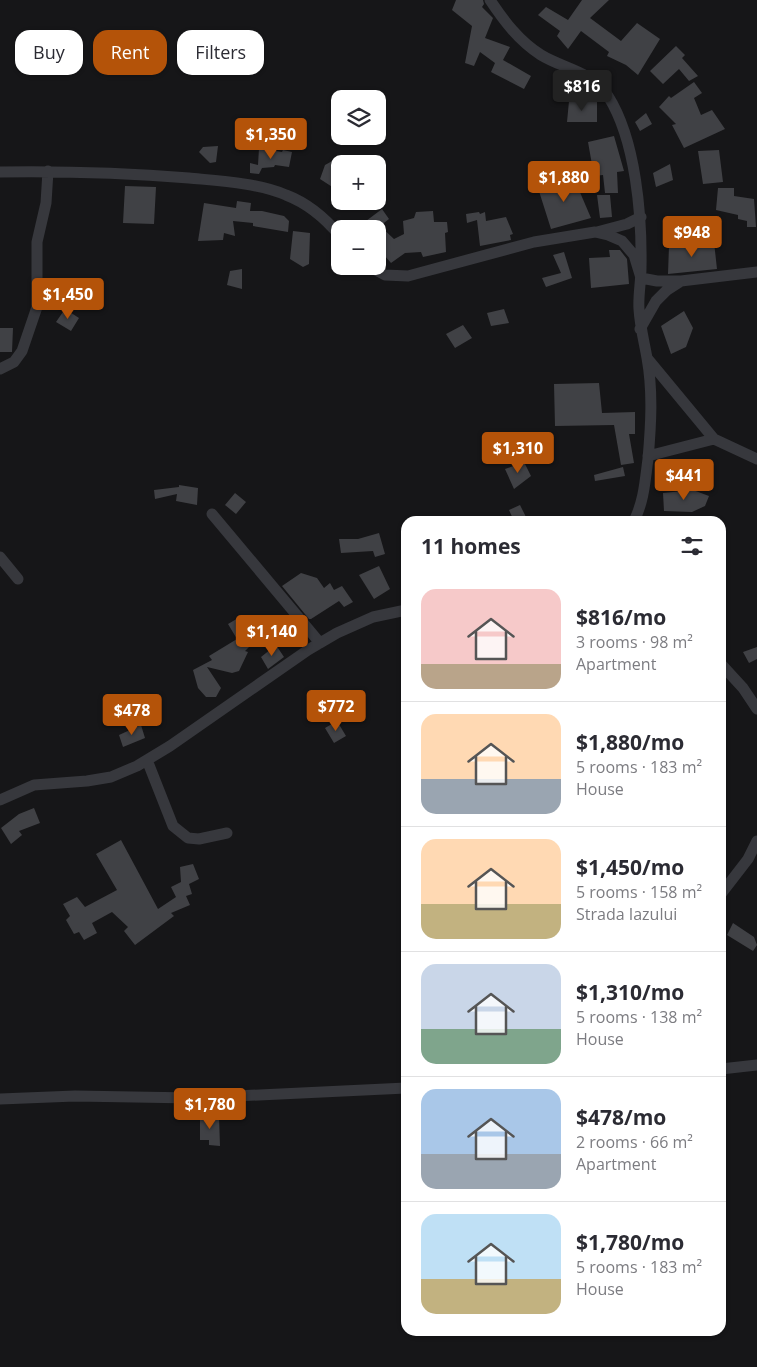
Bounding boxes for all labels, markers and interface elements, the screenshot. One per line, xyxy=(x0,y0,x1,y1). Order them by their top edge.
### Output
chip: Buy xyxy=(15,30,83,75)
chip: Rent xyxy=(93,30,167,75)
chip: Filters xyxy=(177,30,264,75)
pin: $816 xyxy=(552,70,612,112)
text: $816 xyxy=(564,75,600,97)
map controls xyxy=(331,90,386,275)
button: layers xyxy=(331,90,386,145)
pin: $1,350 xyxy=(230,118,312,160)
text: $1,350 xyxy=(246,123,296,145)
button: + xyxy=(331,155,386,210)
pin: $1,880 xyxy=(523,160,605,203)
text: $1,880 xyxy=(539,166,589,188)
pin: $948 xyxy=(662,216,722,258)
button: − xyxy=(331,220,386,275)
text: $948 xyxy=(674,221,710,243)
pin: $1,450 xyxy=(27,278,109,320)
text: $1,450 xyxy=(43,283,93,305)
pin: $1,310 xyxy=(477,432,559,474)
text: $1,310 xyxy=(493,437,543,459)
pin: $441 xyxy=(654,458,714,501)
text: $441 xyxy=(666,464,702,486)
text: 11 homes xyxy=(421,532,521,560)
icon: filters xyxy=(678,532,706,560)
text: $816/mo xyxy=(576,603,666,631)
icon: home xyxy=(461,609,521,669)
pin: $1,140 xyxy=(231,614,313,657)
text: $1,140 xyxy=(247,620,297,642)
text: 3 rooms · 98 m² xyxy=(576,631,693,653)
text: Apartment xyxy=(576,653,656,675)
pin: $772 xyxy=(306,690,366,732)
pin: $478 xyxy=(102,694,162,736)
text: $772 xyxy=(318,695,354,717)
text: $478 xyxy=(114,699,150,721)
text: $1,880/mo xyxy=(576,728,684,756)
icon: home xyxy=(461,734,521,794)
text: 5 rooms · 183 m² xyxy=(576,756,702,778)
text: House xyxy=(576,778,624,800)
text: $1,450/mo xyxy=(576,853,684,881)
icon: home xyxy=(461,859,521,919)
text: 5 rooms · 158 m² xyxy=(576,881,702,903)
text: Strada Iazului xyxy=(576,903,677,925)
text: $1,310/mo xyxy=(576,978,684,1006)
icon: home xyxy=(461,984,521,1044)
text: 5 rooms · 138 m² xyxy=(576,1006,702,1028)
text: House xyxy=(576,1028,624,1050)
pin: $1,780 xyxy=(169,1088,251,1130)
text: $1,780 xyxy=(185,1093,235,1115)
text: $478/mo xyxy=(576,1103,666,1131)
icon: home xyxy=(461,1109,521,1169)
text: 2 rooms · 66 m² xyxy=(576,1131,693,1153)
text: Apartment xyxy=(576,1153,656,1175)
text: $1,780/mo xyxy=(576,1228,684,1256)
icon: home xyxy=(461,1234,521,1294)
text: 5 rooms · 183 m² xyxy=(576,1256,702,1278)
text: House xyxy=(576,1278,624,1300)

